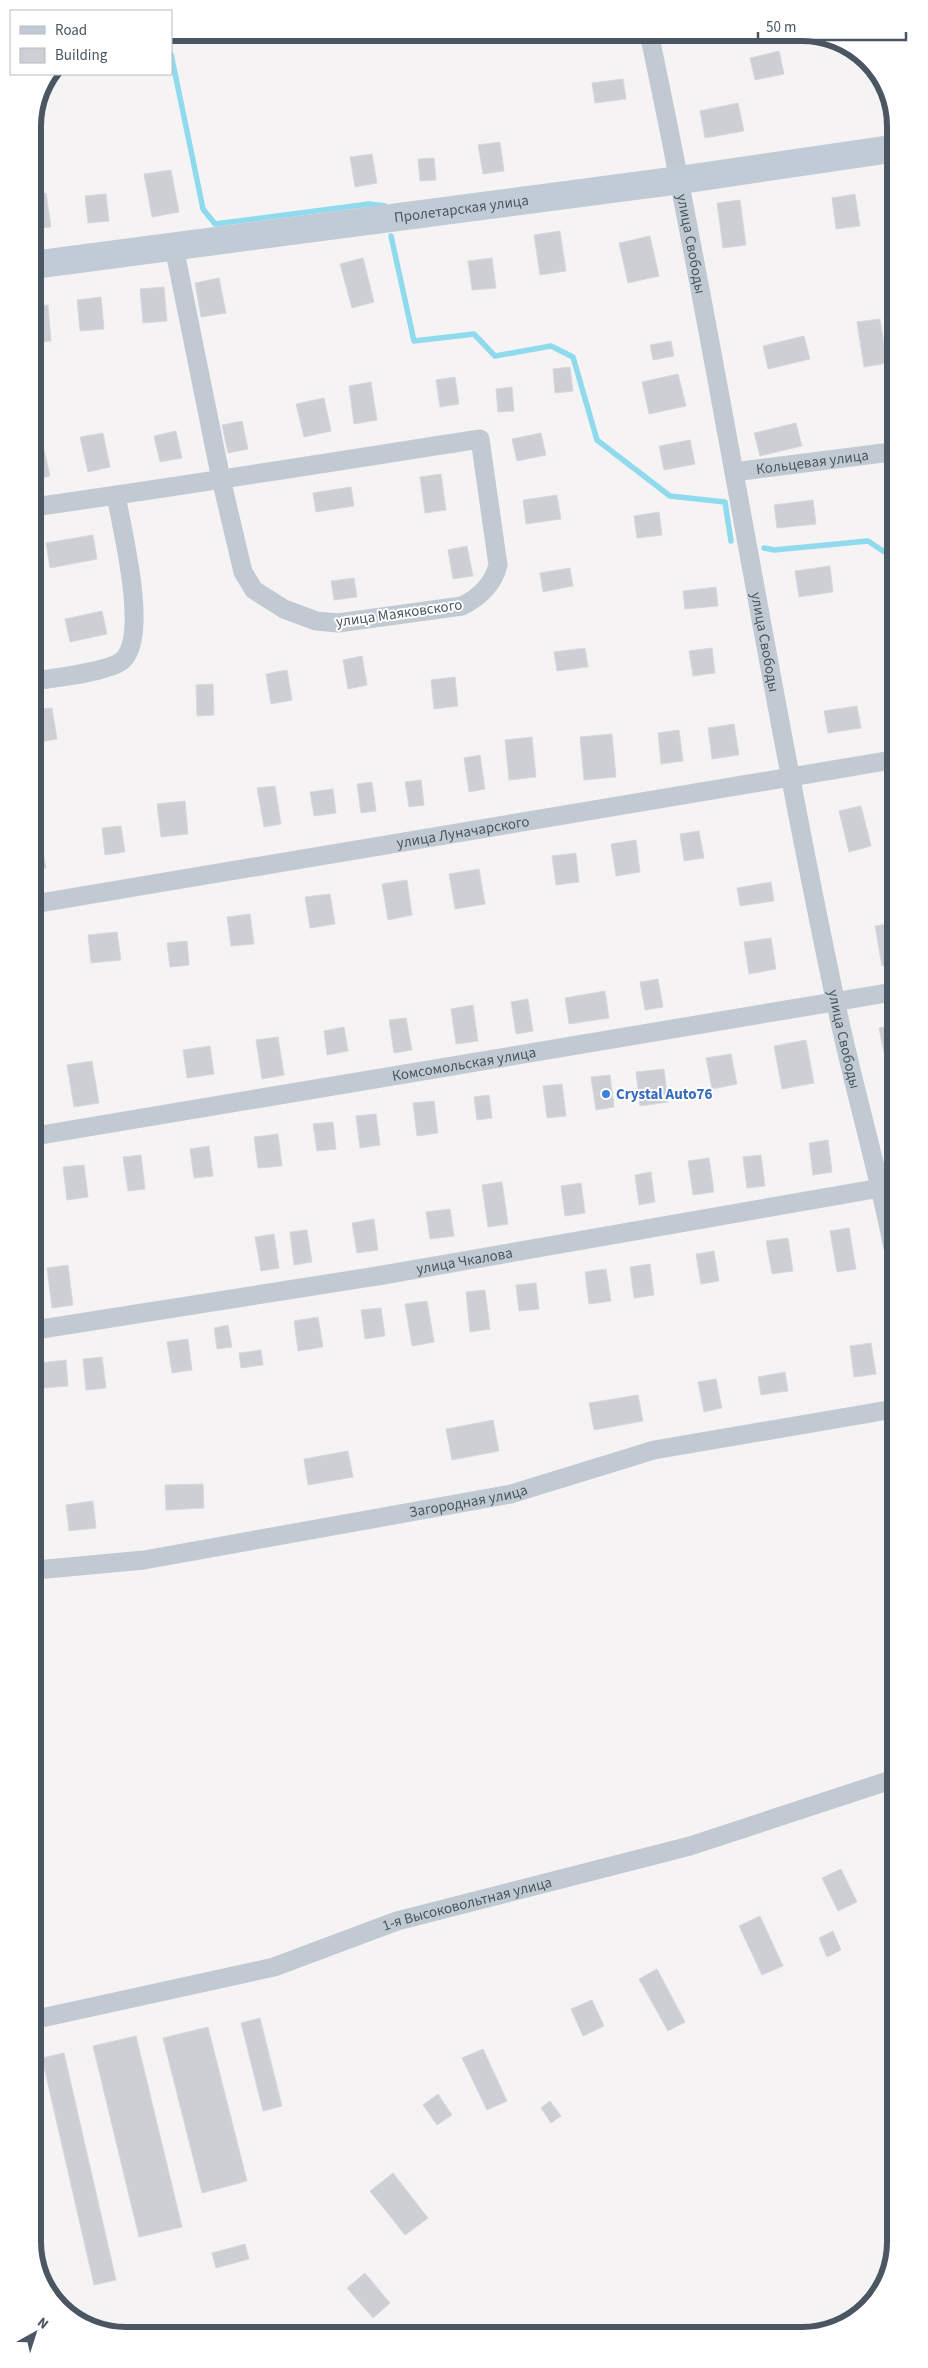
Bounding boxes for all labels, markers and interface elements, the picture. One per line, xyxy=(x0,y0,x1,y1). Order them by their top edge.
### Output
legend xyxy=(10,10,172,75)
scale bar xyxy=(758,10,906,42)
text: 50 m xyxy=(766,17,796,38)
text: Road xyxy=(55,20,87,41)
text: Building xyxy=(55,45,108,66)
street label: Пролетарская улица xyxy=(393,190,530,228)
street label: улица Свободы xyxy=(671,192,711,296)
street label: Кольцевая улица xyxy=(755,445,870,480)
street label: улица Свободы xyxy=(745,590,784,694)
street label: улица Маяковского xyxy=(335,594,464,633)
street label: улица Луначарского xyxy=(395,811,531,854)
street label: улица Свободы xyxy=(822,988,865,1091)
street label: Комсомольская улица xyxy=(391,1042,538,1087)
place label: Crystal Auto76 xyxy=(616,1084,712,1105)
marker: Crystal Auto76 xyxy=(600,1088,612,1100)
street label: улица Чкалова xyxy=(415,1243,514,1280)
street label: Загородная улица xyxy=(407,1480,530,1523)
street label: 1-я Высоковольтная улица xyxy=(379,1872,554,1937)
north arrow xyxy=(10,2308,60,2358)
text: N xyxy=(33,2313,52,2334)

